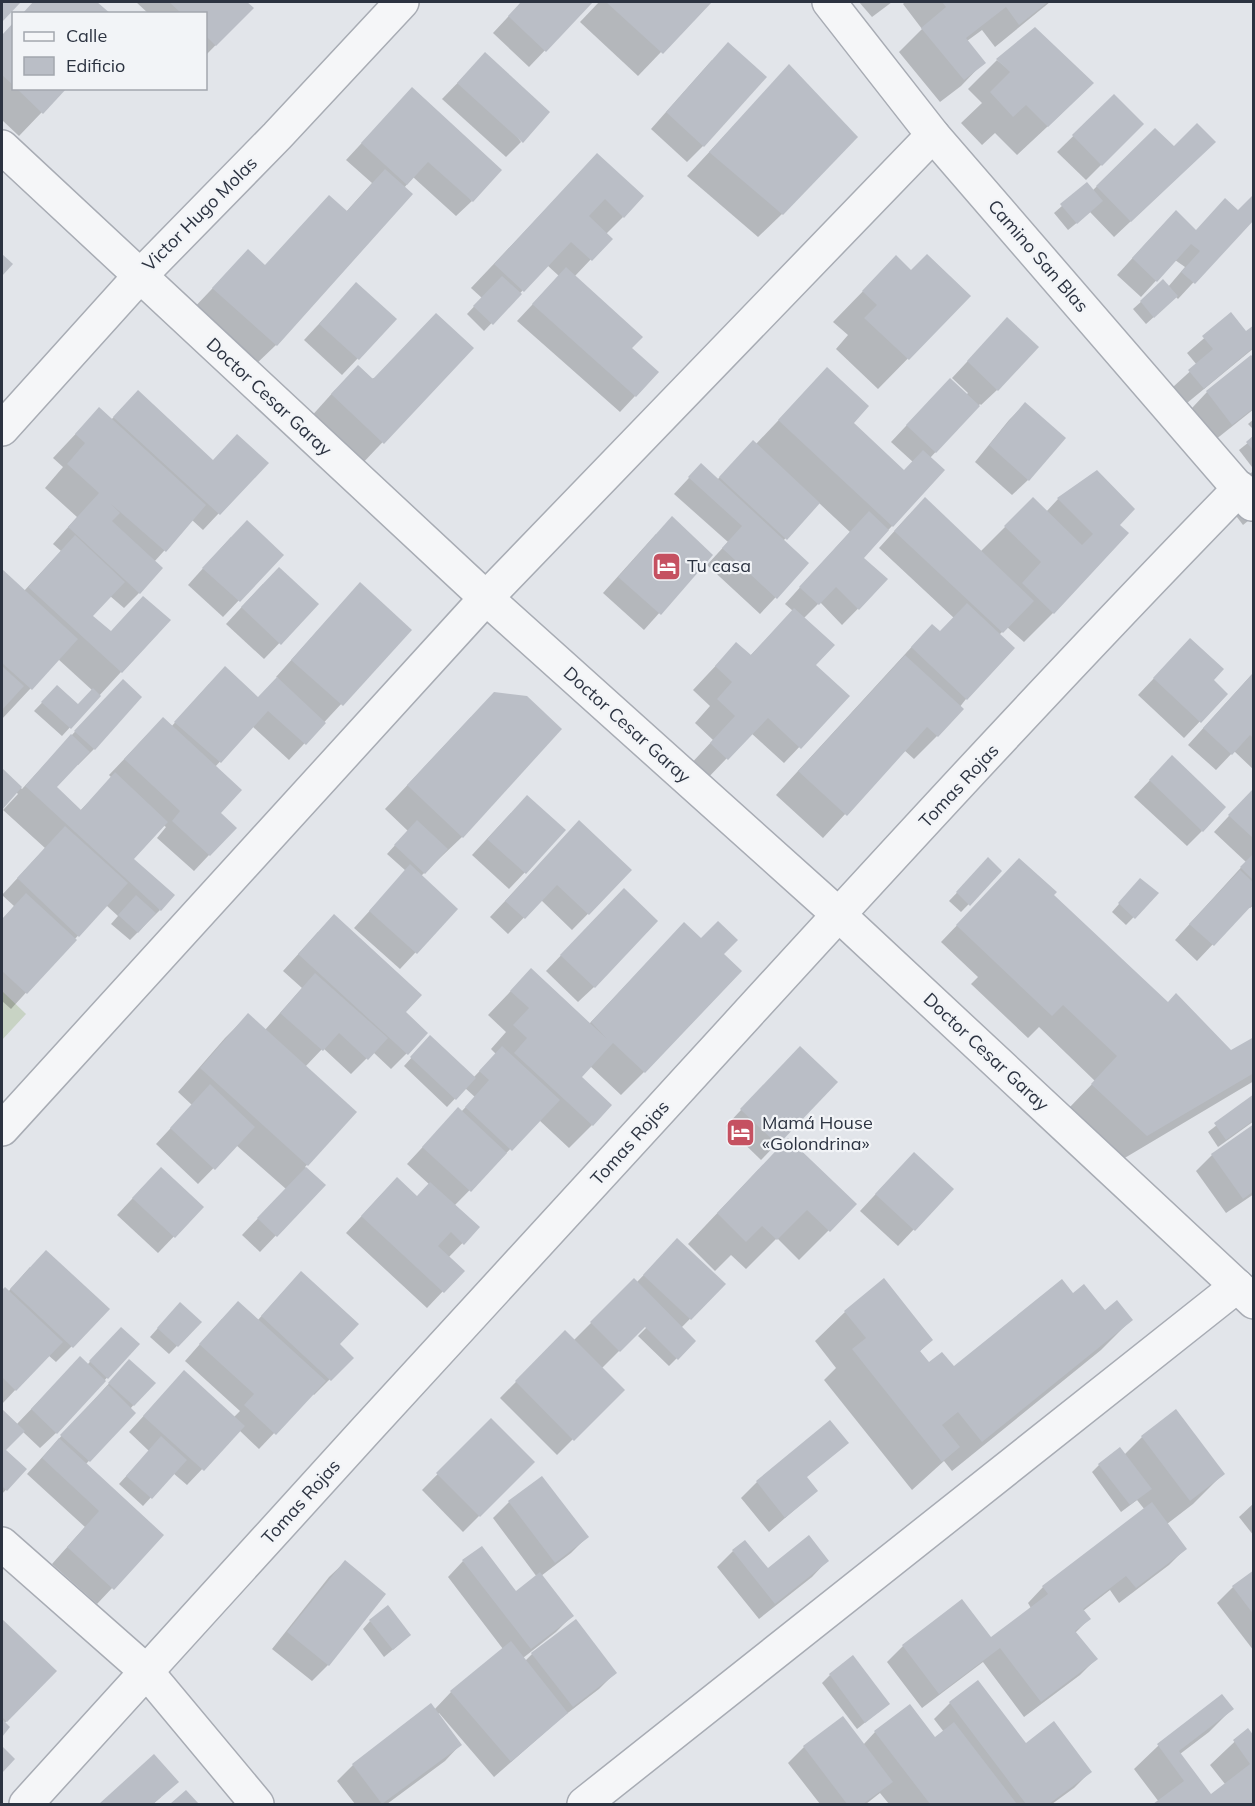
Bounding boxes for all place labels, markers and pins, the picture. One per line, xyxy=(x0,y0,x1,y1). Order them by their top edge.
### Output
hotel icon: Tu casa xyxy=(650,550,682,582)
place label: Tu casa xyxy=(687,554,751,577)
place label: Mamá House «Golondrina» xyxy=(762,1111,873,1155)
hotel icon: Mamá House «Golondrina» xyxy=(725,1117,757,1149)

